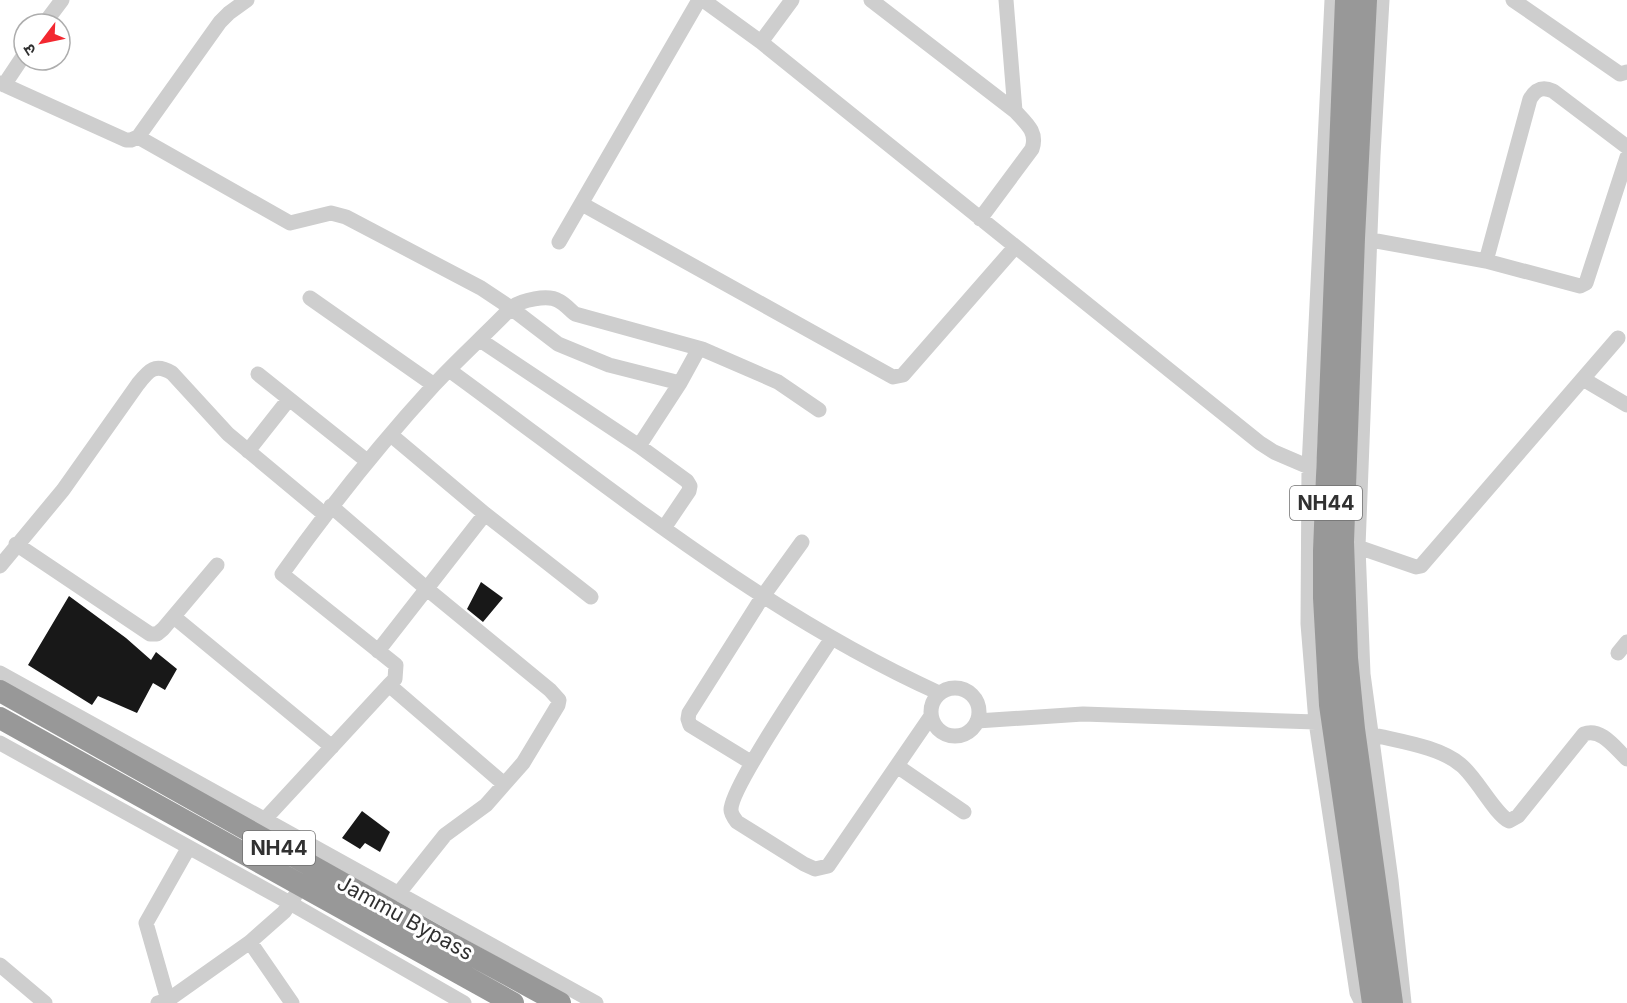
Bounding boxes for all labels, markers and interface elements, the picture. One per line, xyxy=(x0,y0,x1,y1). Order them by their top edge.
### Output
north arrow xyxy=(12,12,72,72)
text: उ xyxy=(18,40,40,59)
road number: NH44 xyxy=(1290,486,1362,520)
road number: NH44 xyxy=(243,831,315,865)
street label: Jammu Bypass xyxy=(333,870,478,965)

